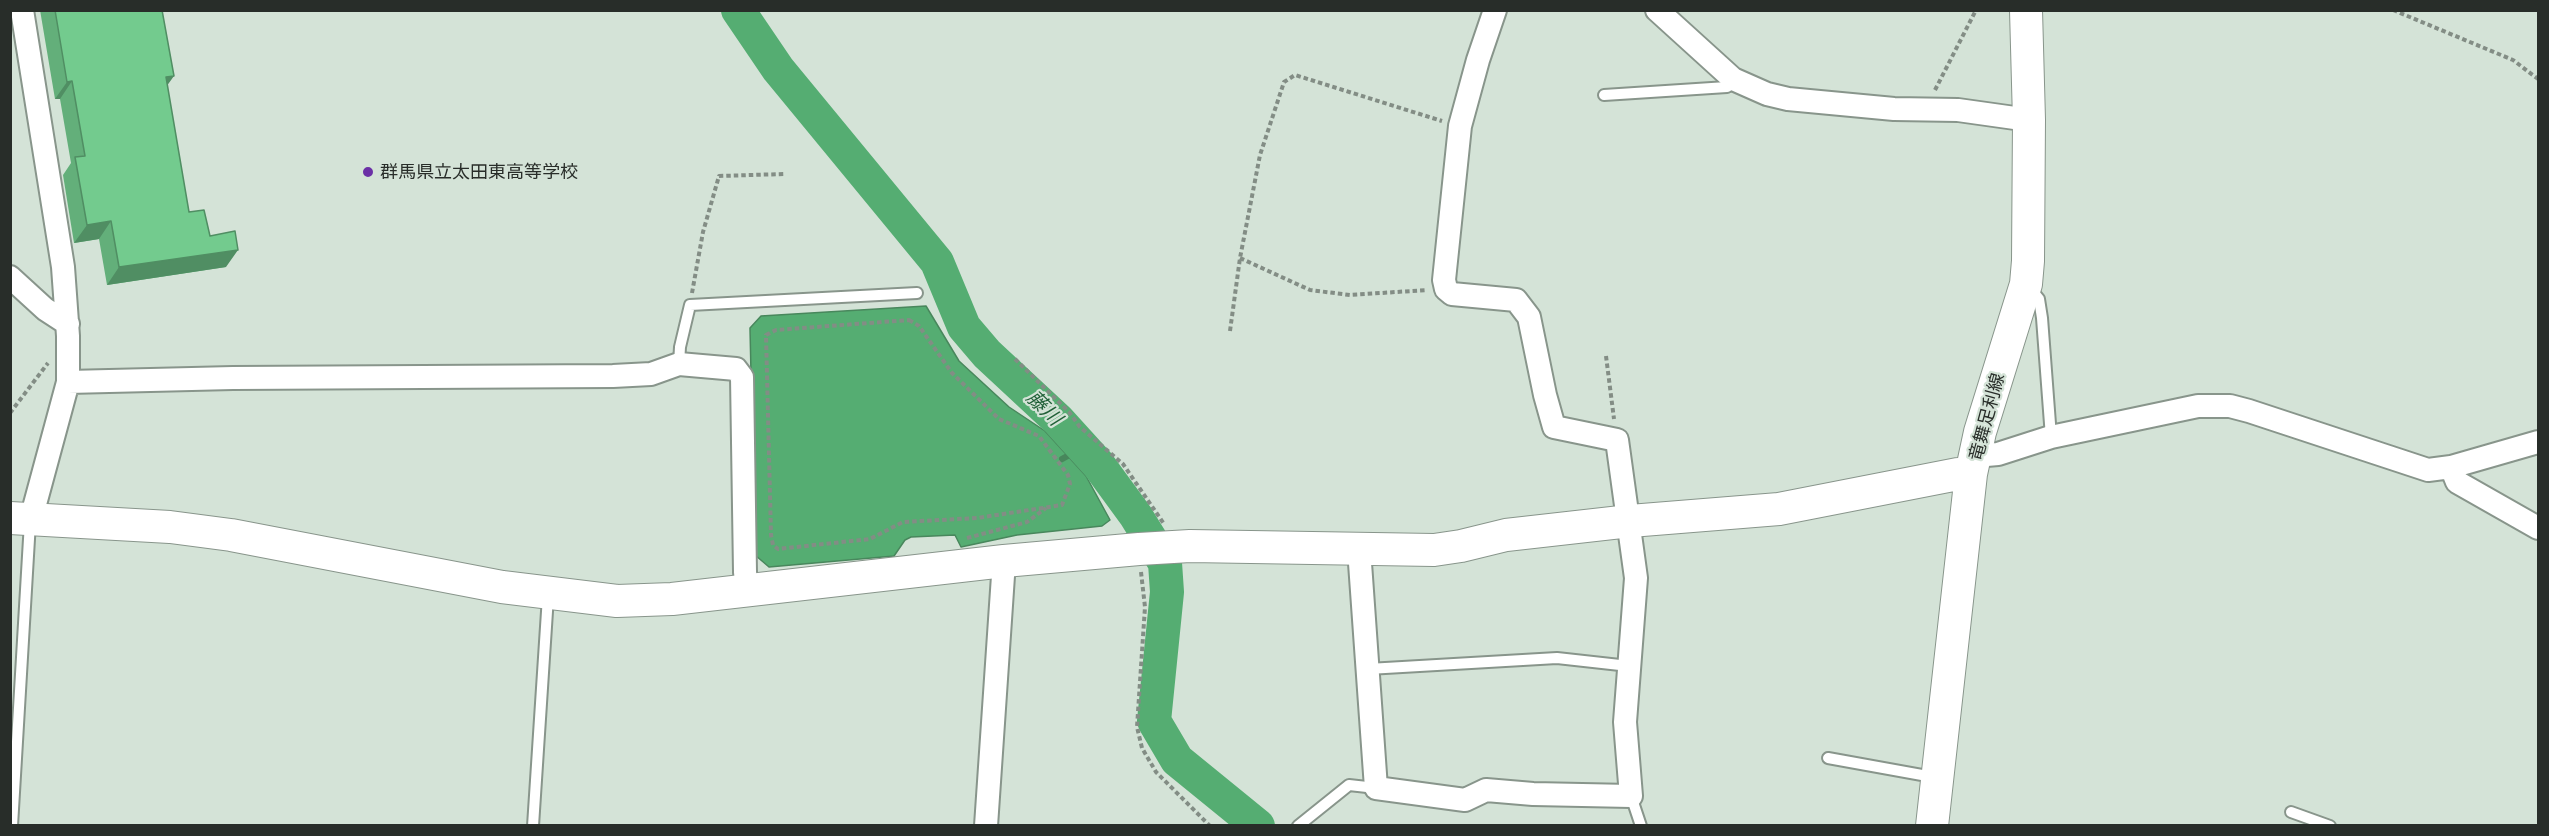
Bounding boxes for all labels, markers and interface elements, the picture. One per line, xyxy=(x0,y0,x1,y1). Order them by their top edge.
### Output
place label: 群馬県立太田東高等学校 xyxy=(380,161,578,183)
marker: 群馬県立太田東高等学校 xyxy=(361,165,375,179)
street label: 竜舞足利線 xyxy=(1965,371,2009,463)
water label: 藤川 xyxy=(1021,385,1067,431)

